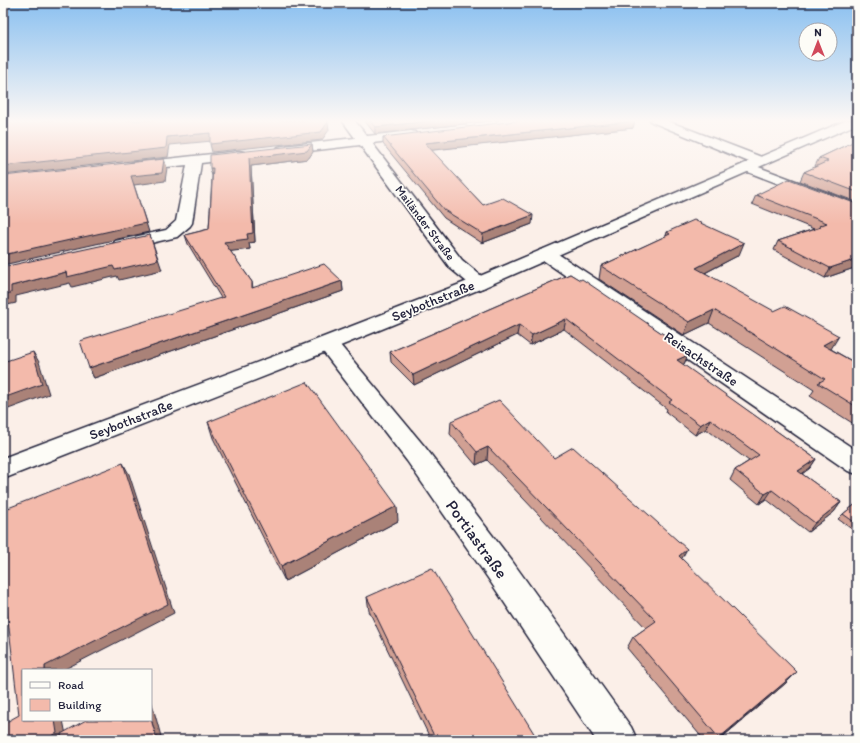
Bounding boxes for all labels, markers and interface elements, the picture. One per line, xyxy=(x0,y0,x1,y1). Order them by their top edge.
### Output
north arrow xyxy=(798,22,838,62)
text: N xyxy=(814,26,822,39)
street label: Mailänder Straße xyxy=(392,183,458,263)
street label: Seybothstraße xyxy=(389,277,477,325)
street label: Reisachstraße xyxy=(661,328,741,390)
street label: Seybothstraße xyxy=(87,396,175,444)
street label: Portiastraße xyxy=(442,496,512,582)
legend xyxy=(22,669,152,721)
text: Road xyxy=(58,678,84,692)
text: Building xyxy=(58,698,102,712)

